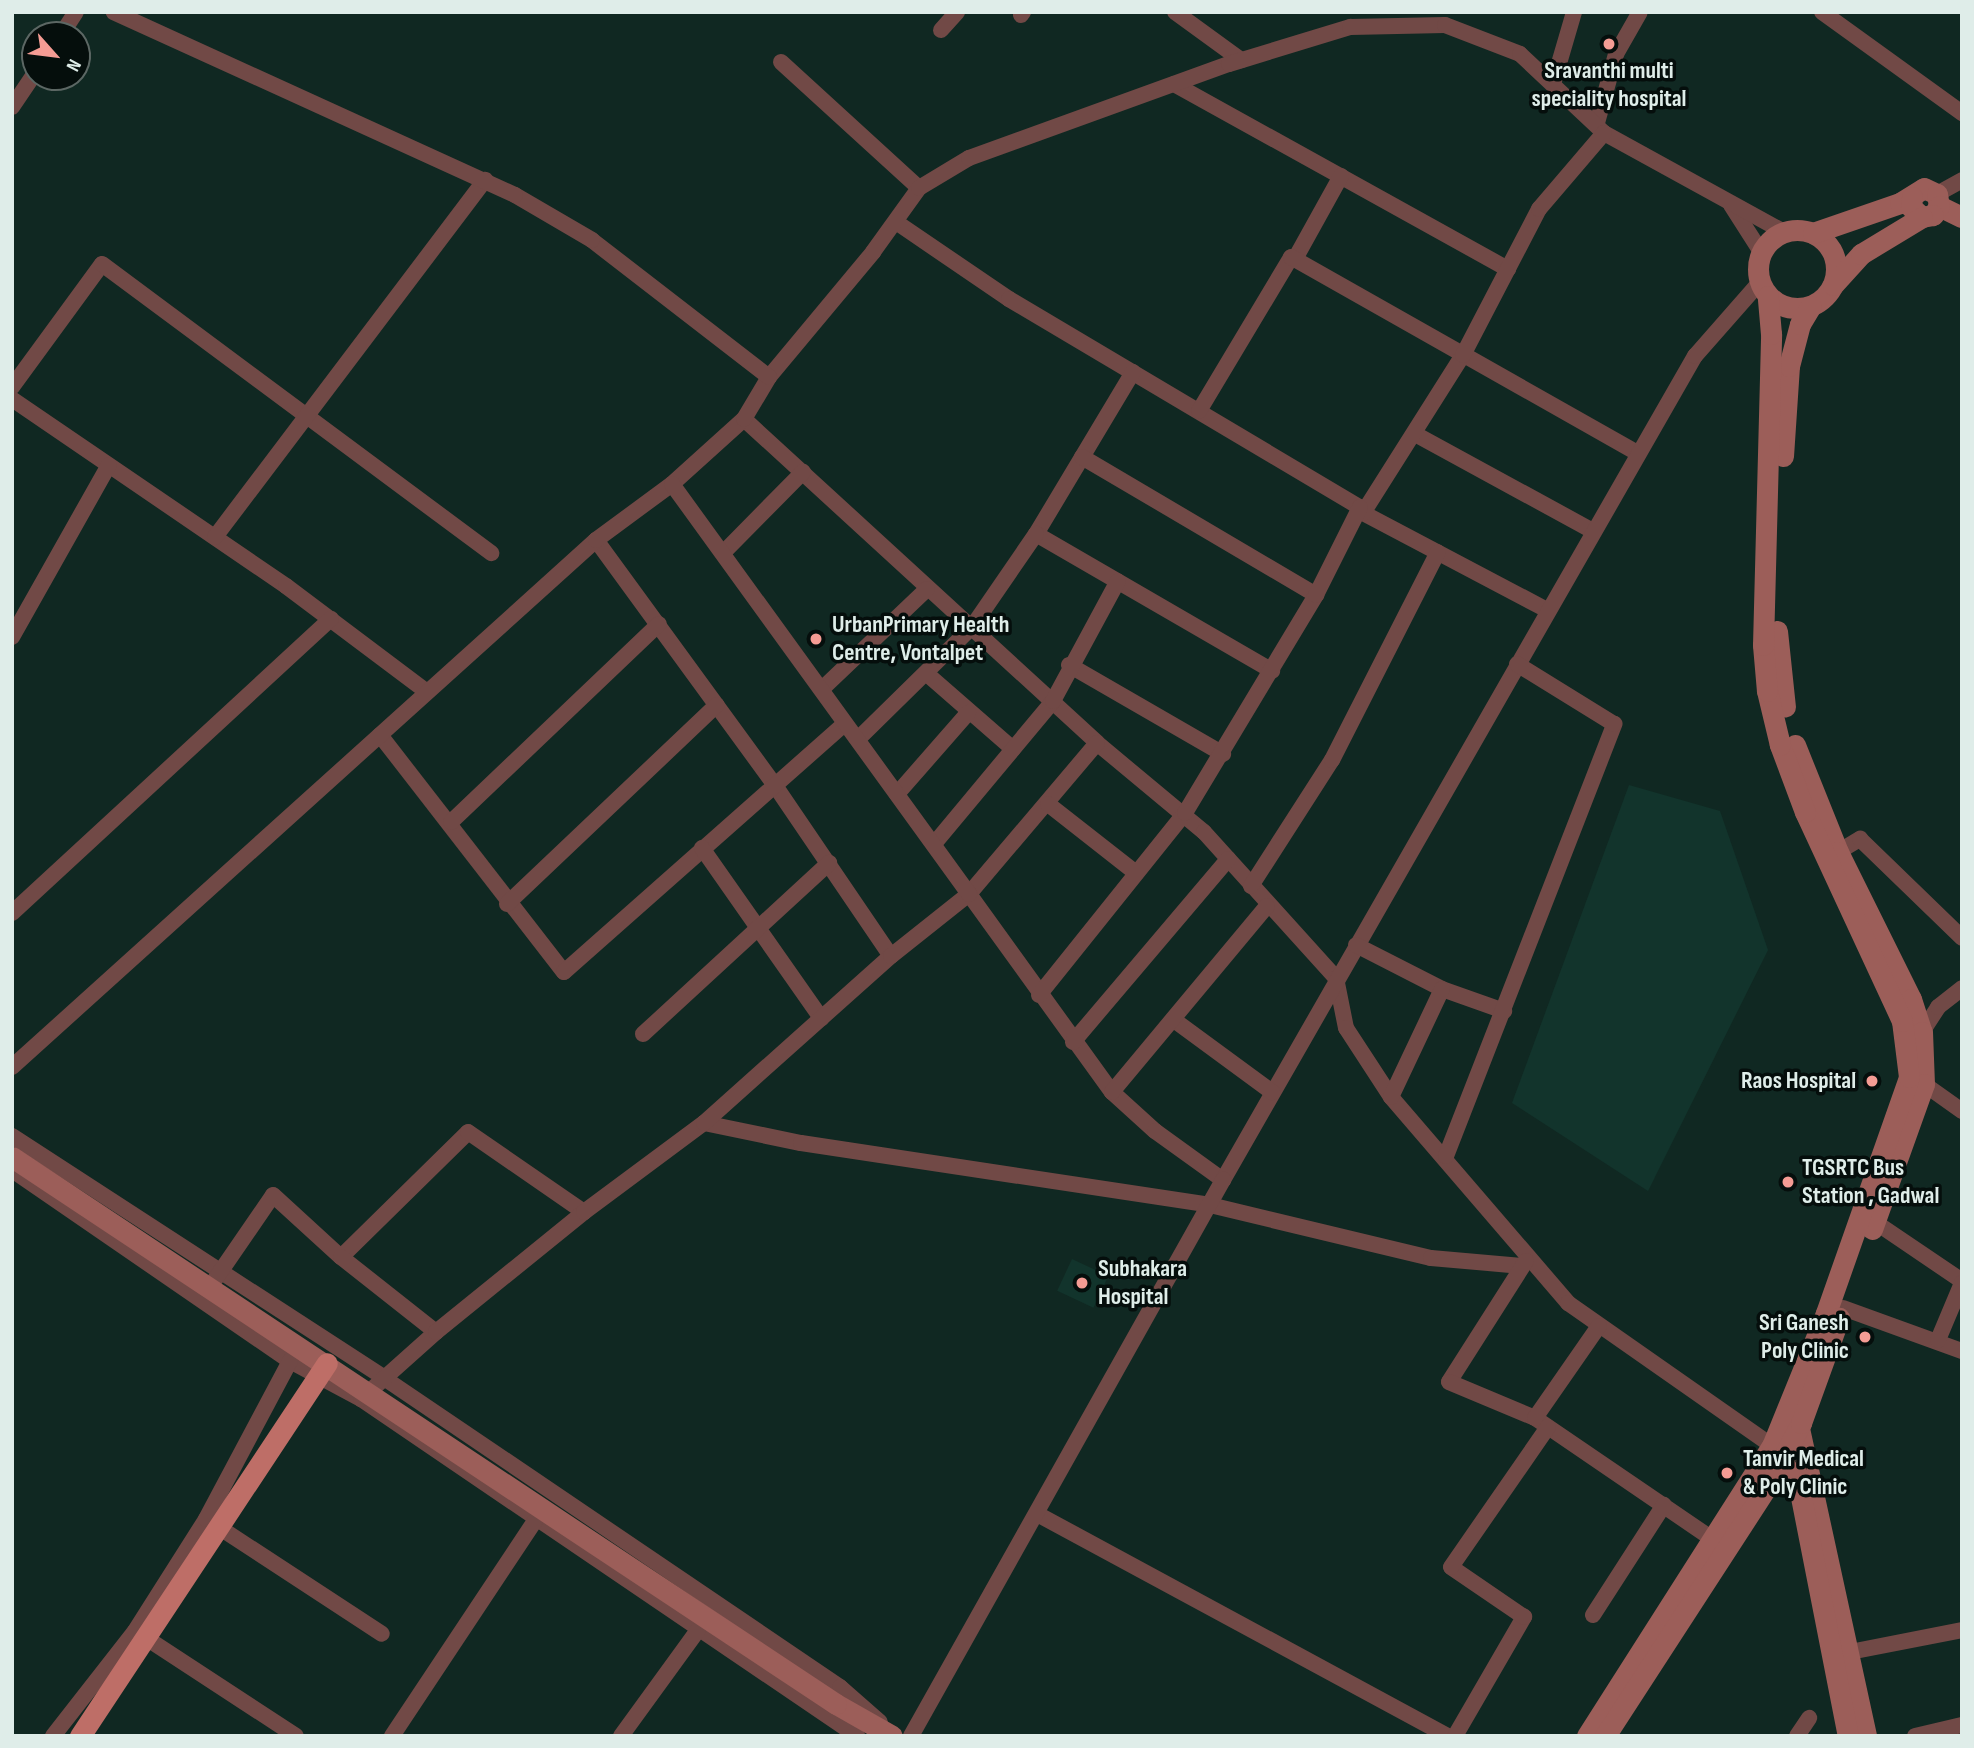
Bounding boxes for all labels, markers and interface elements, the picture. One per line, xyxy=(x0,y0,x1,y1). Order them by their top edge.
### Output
north arrow xyxy=(21,21,91,91)
marker: Sravanthi multi speciality hospital xyxy=(1599,34,1619,54)
text: N xyxy=(61,55,86,75)
place label: Sravanthi multi speciality hospital xyxy=(1532,57,1686,113)
place label: UrbanPrimary Health Centre, Vontalpet xyxy=(832,611,1009,667)
marker: UrbanPrimary Health Centre, Vontalpet xyxy=(806,629,826,649)
place label: Raos Hospital xyxy=(1741,1067,1856,1095)
marker: Raos Hospital xyxy=(1862,1071,1882,1091)
place label: TGSRTC Bus Station , Gadwal xyxy=(1802,1154,1939,1210)
marker: TGSRTC Bus Station , Gadwal xyxy=(1780,1174,1796,1190)
place label: Subhakara Hospital xyxy=(1098,1255,1187,1311)
marker: Subhakara Hospital xyxy=(1072,1273,1092,1293)
place label: Sri Ganesh Poly Clinic xyxy=(1759,1309,1849,1365)
marker: Sri Ganesh Poly Clinic xyxy=(1855,1327,1875,1347)
place label: Tanvir Medical & Poly Clinic xyxy=(1743,1445,1864,1501)
marker: Tanvir Medical & Poly Clinic xyxy=(1717,1463,1737,1483)

